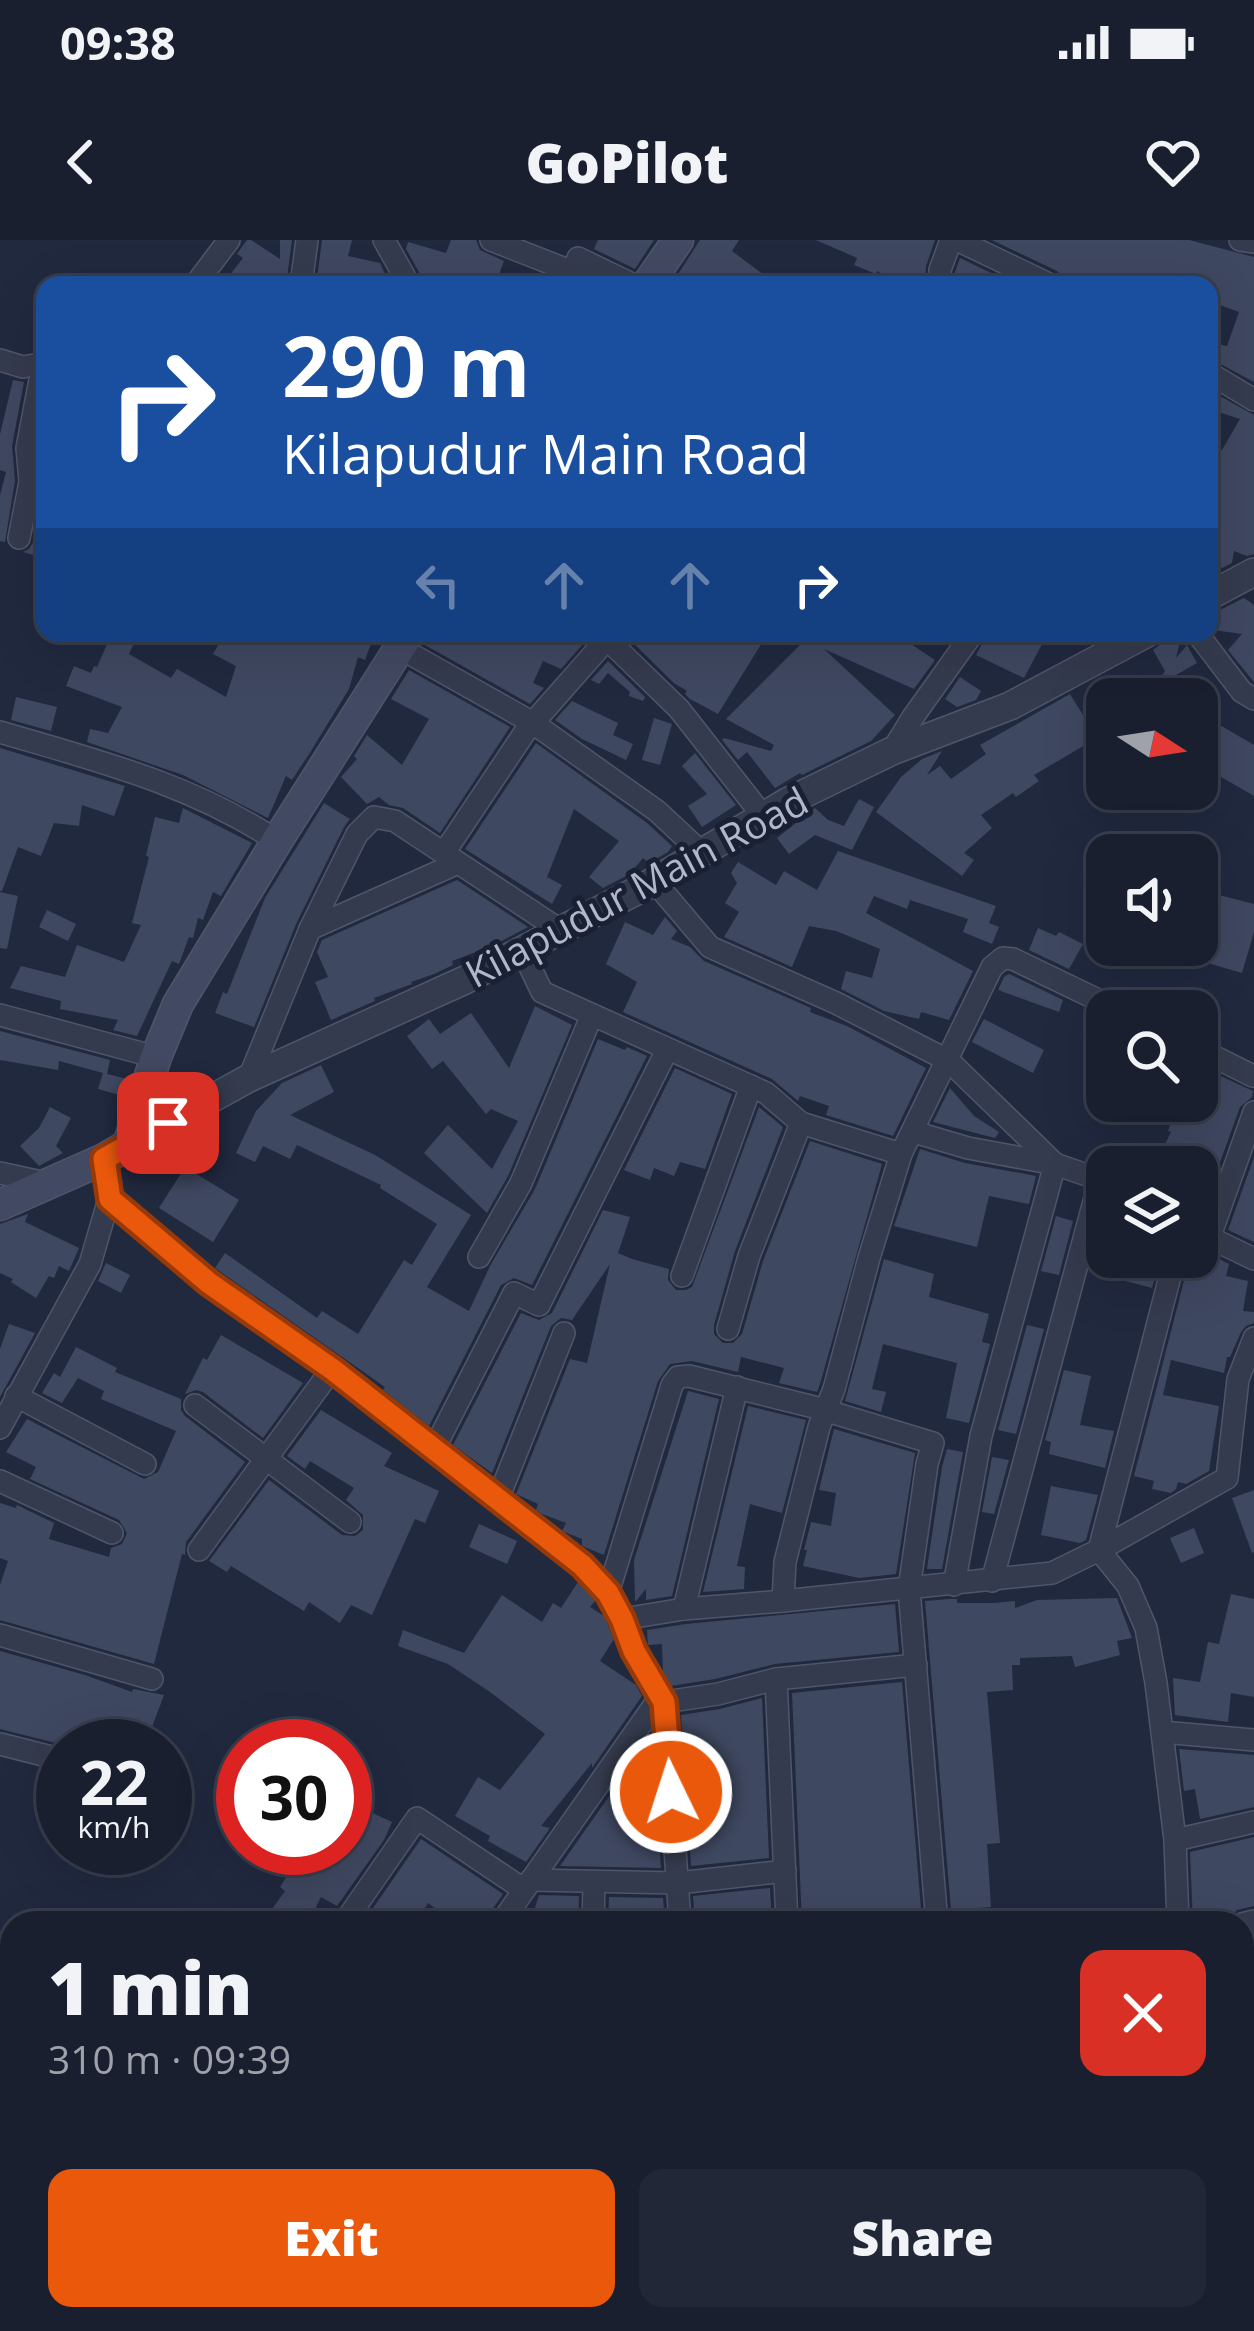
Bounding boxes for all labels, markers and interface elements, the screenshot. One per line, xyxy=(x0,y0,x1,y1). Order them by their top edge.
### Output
text: 09:38 xyxy=(60,12,176,73)
text: GoPilot xyxy=(526,125,728,199)
icon: back xyxy=(48,129,114,195)
icon: heart xyxy=(1140,129,1206,195)
text: 290 m xyxy=(282,307,530,422)
icon: right xyxy=(84,324,240,480)
text: Kilapudur Main Road xyxy=(282,416,809,490)
icon: left xyxy=(405,552,471,618)
icon: ahead xyxy=(531,552,597,618)
icon: ahead xyxy=(657,552,723,618)
icon: right xyxy=(783,552,849,618)
north arrow xyxy=(1086,678,1218,810)
map controls xyxy=(1086,678,1218,1278)
street label: Kilapudur Main Road xyxy=(456,773,816,999)
button: sound xyxy=(1086,834,1218,966)
button: search xyxy=(1086,990,1218,1122)
pin xyxy=(117,1072,219,1174)
icon: arrive xyxy=(135,1090,201,1156)
button: layers xyxy=(1086,1146,1218,1278)
speed limit sign: 30 xyxy=(216,1719,372,1875)
position arrow xyxy=(608,1729,734,1855)
text: 22 xyxy=(80,1741,148,1823)
text: km/h xyxy=(78,1806,150,1847)
text: 1 min xyxy=(48,1938,253,2036)
button: close xyxy=(1080,1950,1206,2076)
text: 310 m · 09:39 xyxy=(48,2032,291,2085)
button: Exit xyxy=(48,2169,615,2307)
button: Share xyxy=(639,2169,1206,2307)

